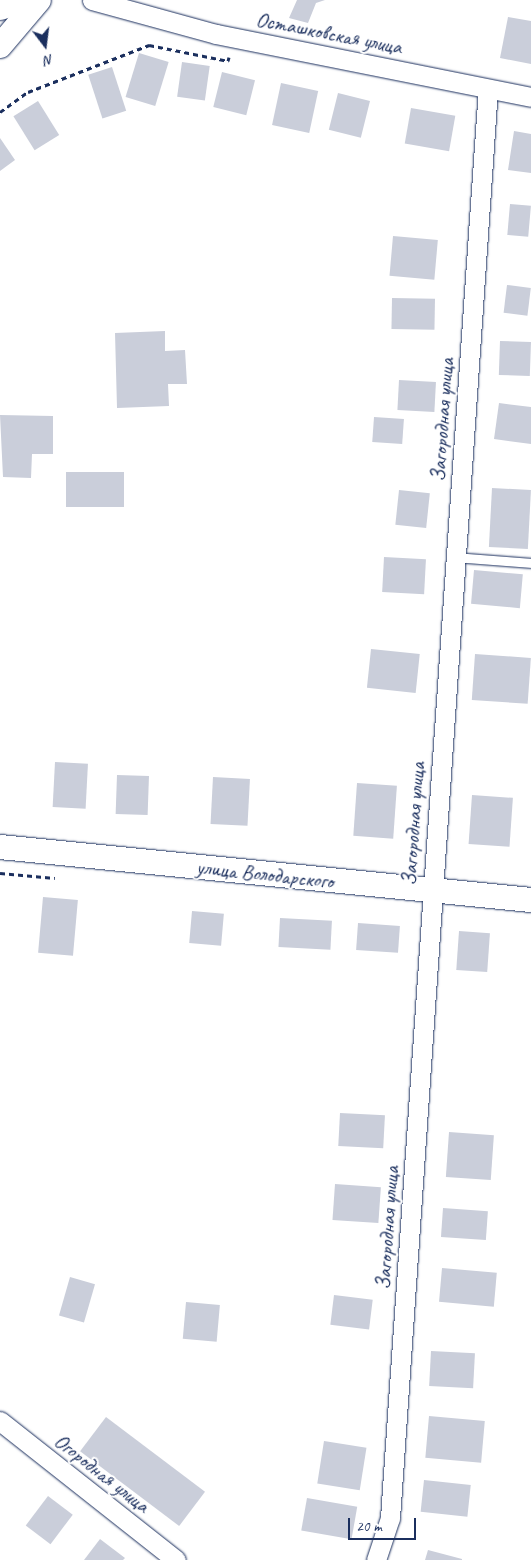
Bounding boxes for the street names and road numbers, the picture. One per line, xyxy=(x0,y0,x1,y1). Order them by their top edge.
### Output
street label: Осташковская улица xyxy=(253,6,405,60)
street label: Загородная улица xyxy=(425,356,459,484)
street label: Загородная улица xyxy=(396,760,430,888)
street label: улица Володарского xyxy=(196,854,334,894)
street label: Загородная улица xyxy=(370,1164,404,1292)
street label: Огородная улица xyxy=(49,1427,155,1519)

